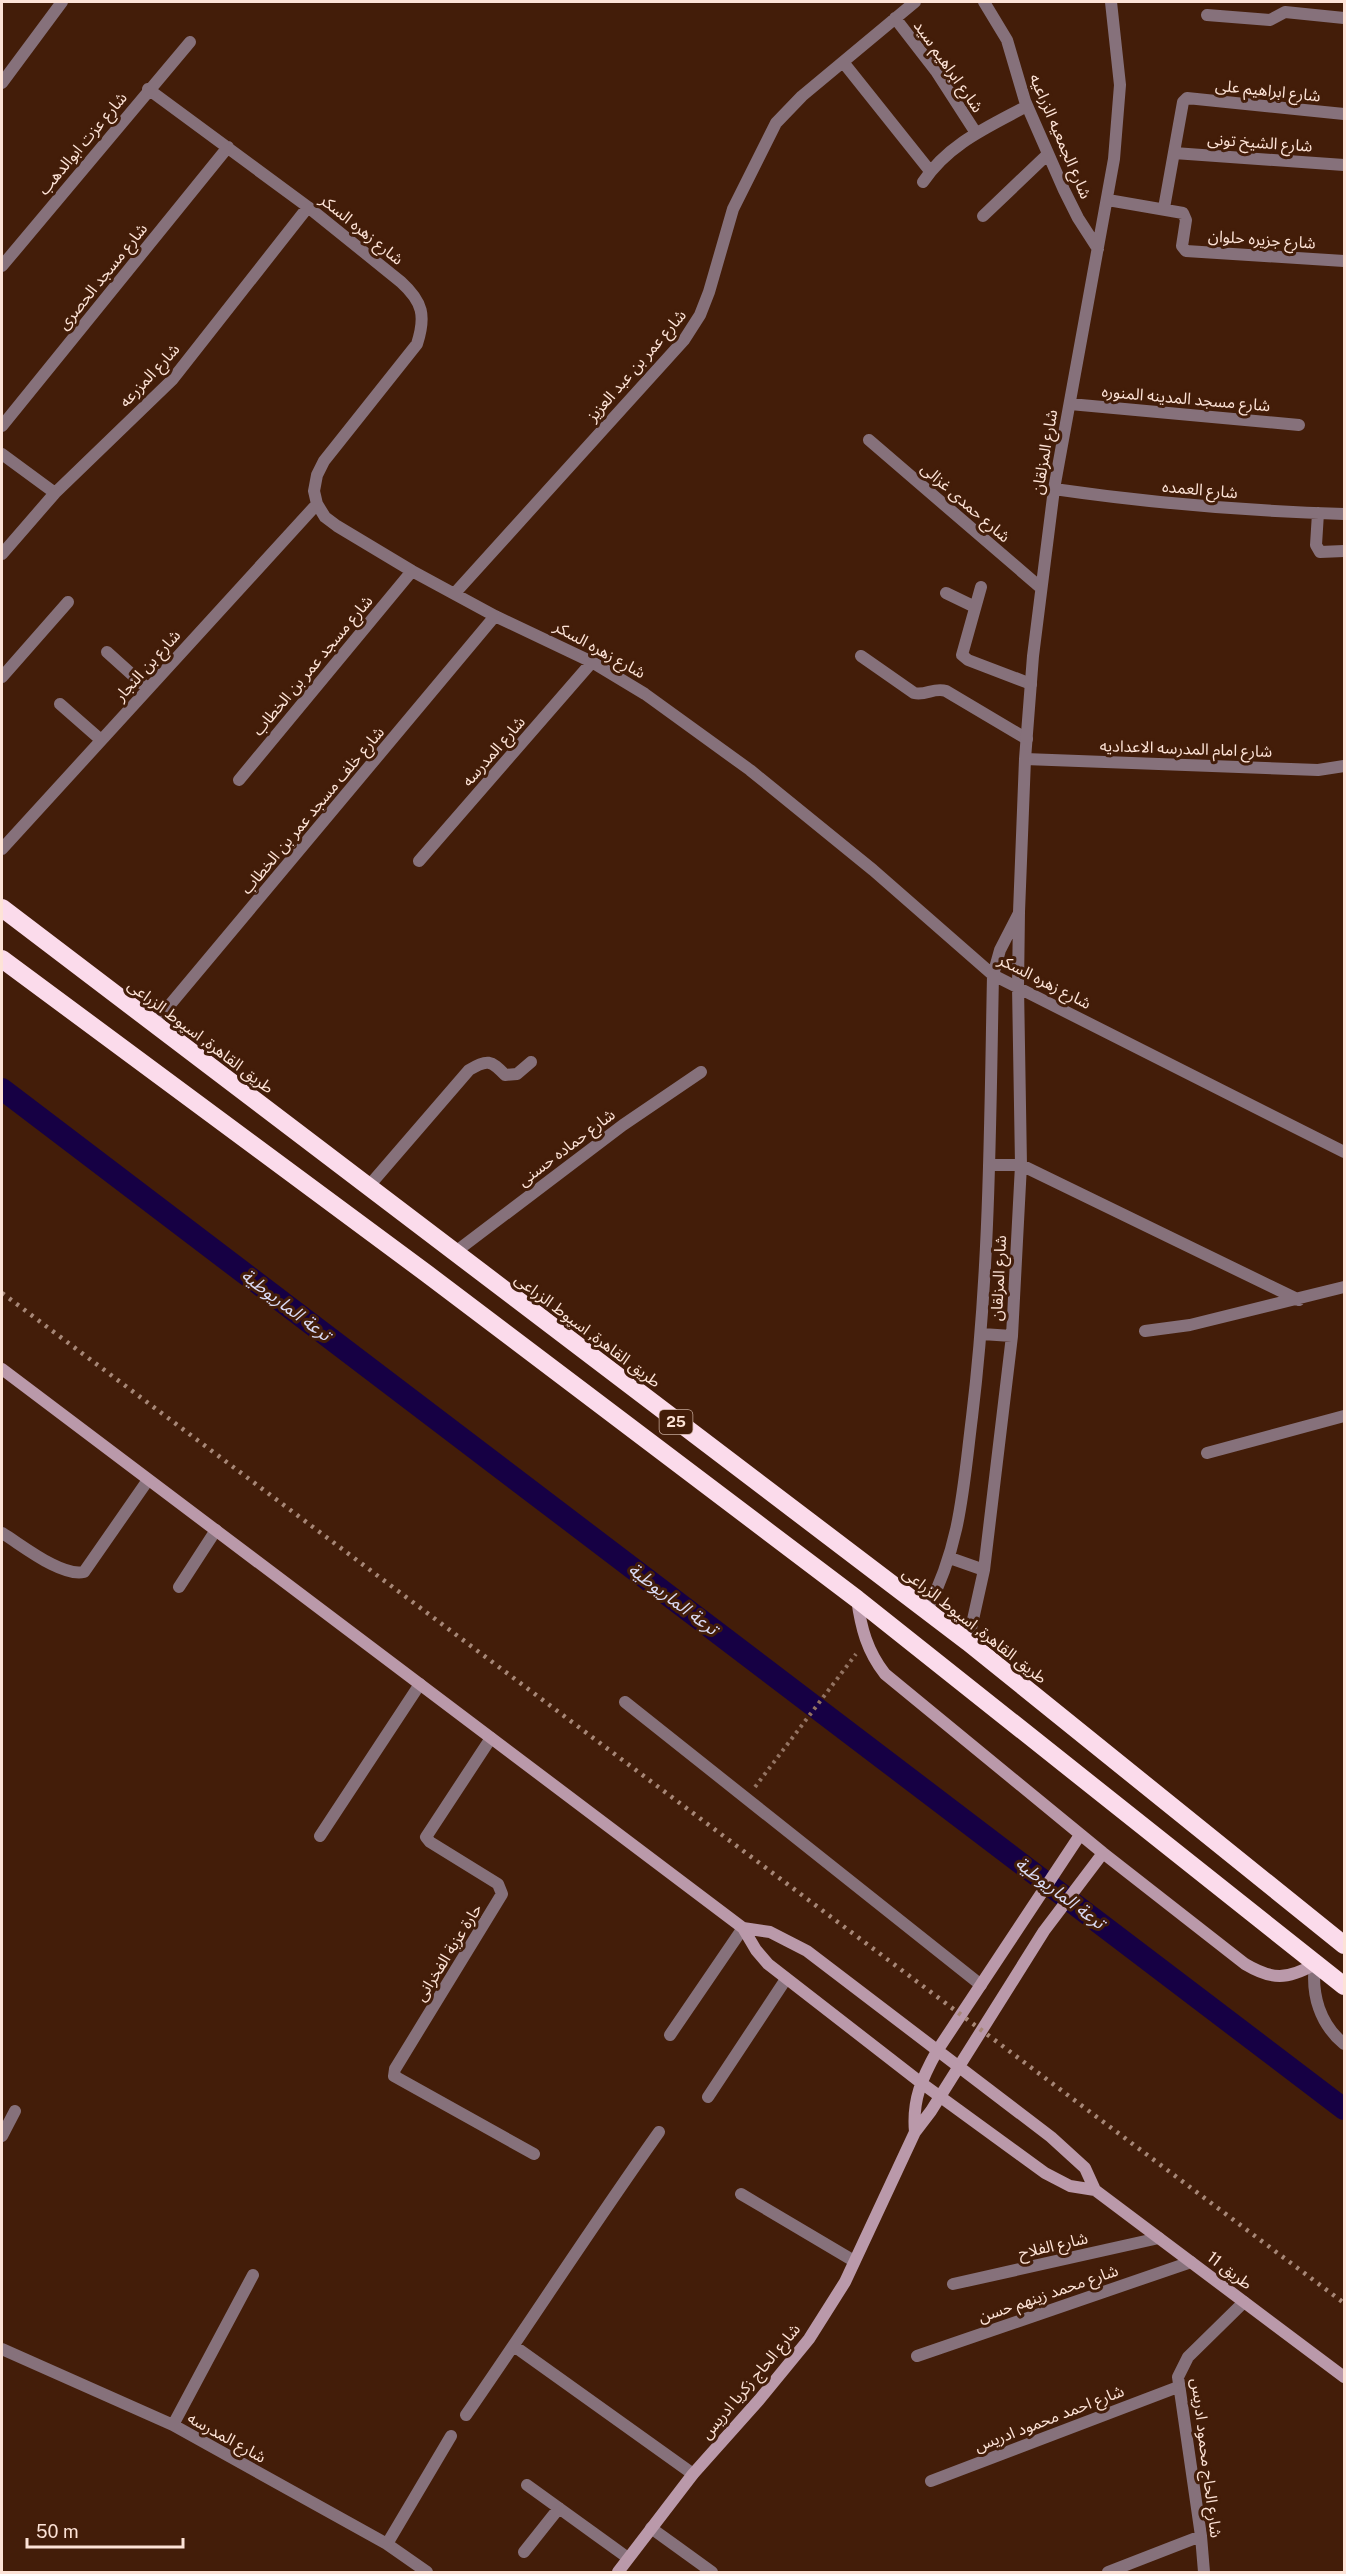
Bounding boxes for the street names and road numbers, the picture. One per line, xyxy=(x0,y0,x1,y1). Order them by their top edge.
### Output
street label: شارع ابراهيم سيد xyxy=(907,17,987,118)
street label: شارع الجمعيه الزراعيه xyxy=(1023,71,1095,203)
street label: شارع ابراهيم على xyxy=(1214,76,1321,108)
street label: شارع عزت ابوالدهب xyxy=(34,88,133,200)
street label: شارع الشيخ تونى xyxy=(1207,129,1313,159)
street label: شارع زهره السكر xyxy=(314,189,407,271)
street label: شارع مسجد الحصرى xyxy=(54,219,153,335)
street label: شارع جزيره حلوان xyxy=(1207,226,1316,256)
street label: شارع عمر بن عبد العزيز xyxy=(582,306,692,428)
street label: شارع المزرعه xyxy=(115,340,186,413)
street label: شارع مسجد المدينه المنوره xyxy=(1101,382,1271,418)
street label: شارع المزلقان xyxy=(1028,408,1064,497)
street label: شارع حمدى غزالى xyxy=(915,458,1014,549)
street label: شارع العمده xyxy=(1161,477,1238,505)
street label: شارع مسجد عمر بن الخطاب xyxy=(248,591,379,741)
street label: شارع زهره السكر xyxy=(548,616,649,685)
street label: شارع بن النجار xyxy=(110,626,186,708)
street label: شارع المدرسه xyxy=(458,712,531,792)
street label: شارع خلف مسجد عمر بن الخطاب xyxy=(237,723,390,900)
street label: شارع امام المدرسه الاعداديه xyxy=(1099,736,1273,764)
street label: شارع زهره السكر xyxy=(993,949,1094,1016)
street label: طريق القاهرة, اسيوط الزراعى xyxy=(123,975,277,1098)
street label: شارع حماده حسنى xyxy=(514,1105,620,1192)
street label: شارع المزلقان xyxy=(987,1235,1013,1322)
street label: طريق القاهرة, اسيوط الزراعى xyxy=(510,1269,664,1392)
road number: 25 xyxy=(660,1410,692,1434)
street label: طريق القاهرة, اسيوط الزراعى xyxy=(898,1563,1051,1688)
street label: حارة عزبة الفخرانى xyxy=(411,1900,486,2005)
street label: شارع الفلاح xyxy=(1016,2228,1090,2266)
street label: طريق 11 xyxy=(1203,2247,1256,2294)
street label: شارع محمد زينهم حسن xyxy=(976,2261,1122,2329)
street label: شارع الحاج زكريا ادريس xyxy=(697,2320,807,2445)
street label: شارع الحاج محمود ادريس xyxy=(1184,2377,1226,2539)
street label: شارع احمد محمود ادريس xyxy=(972,2381,1128,2459)
street label: شارع المدرسه xyxy=(183,2408,269,2469)

